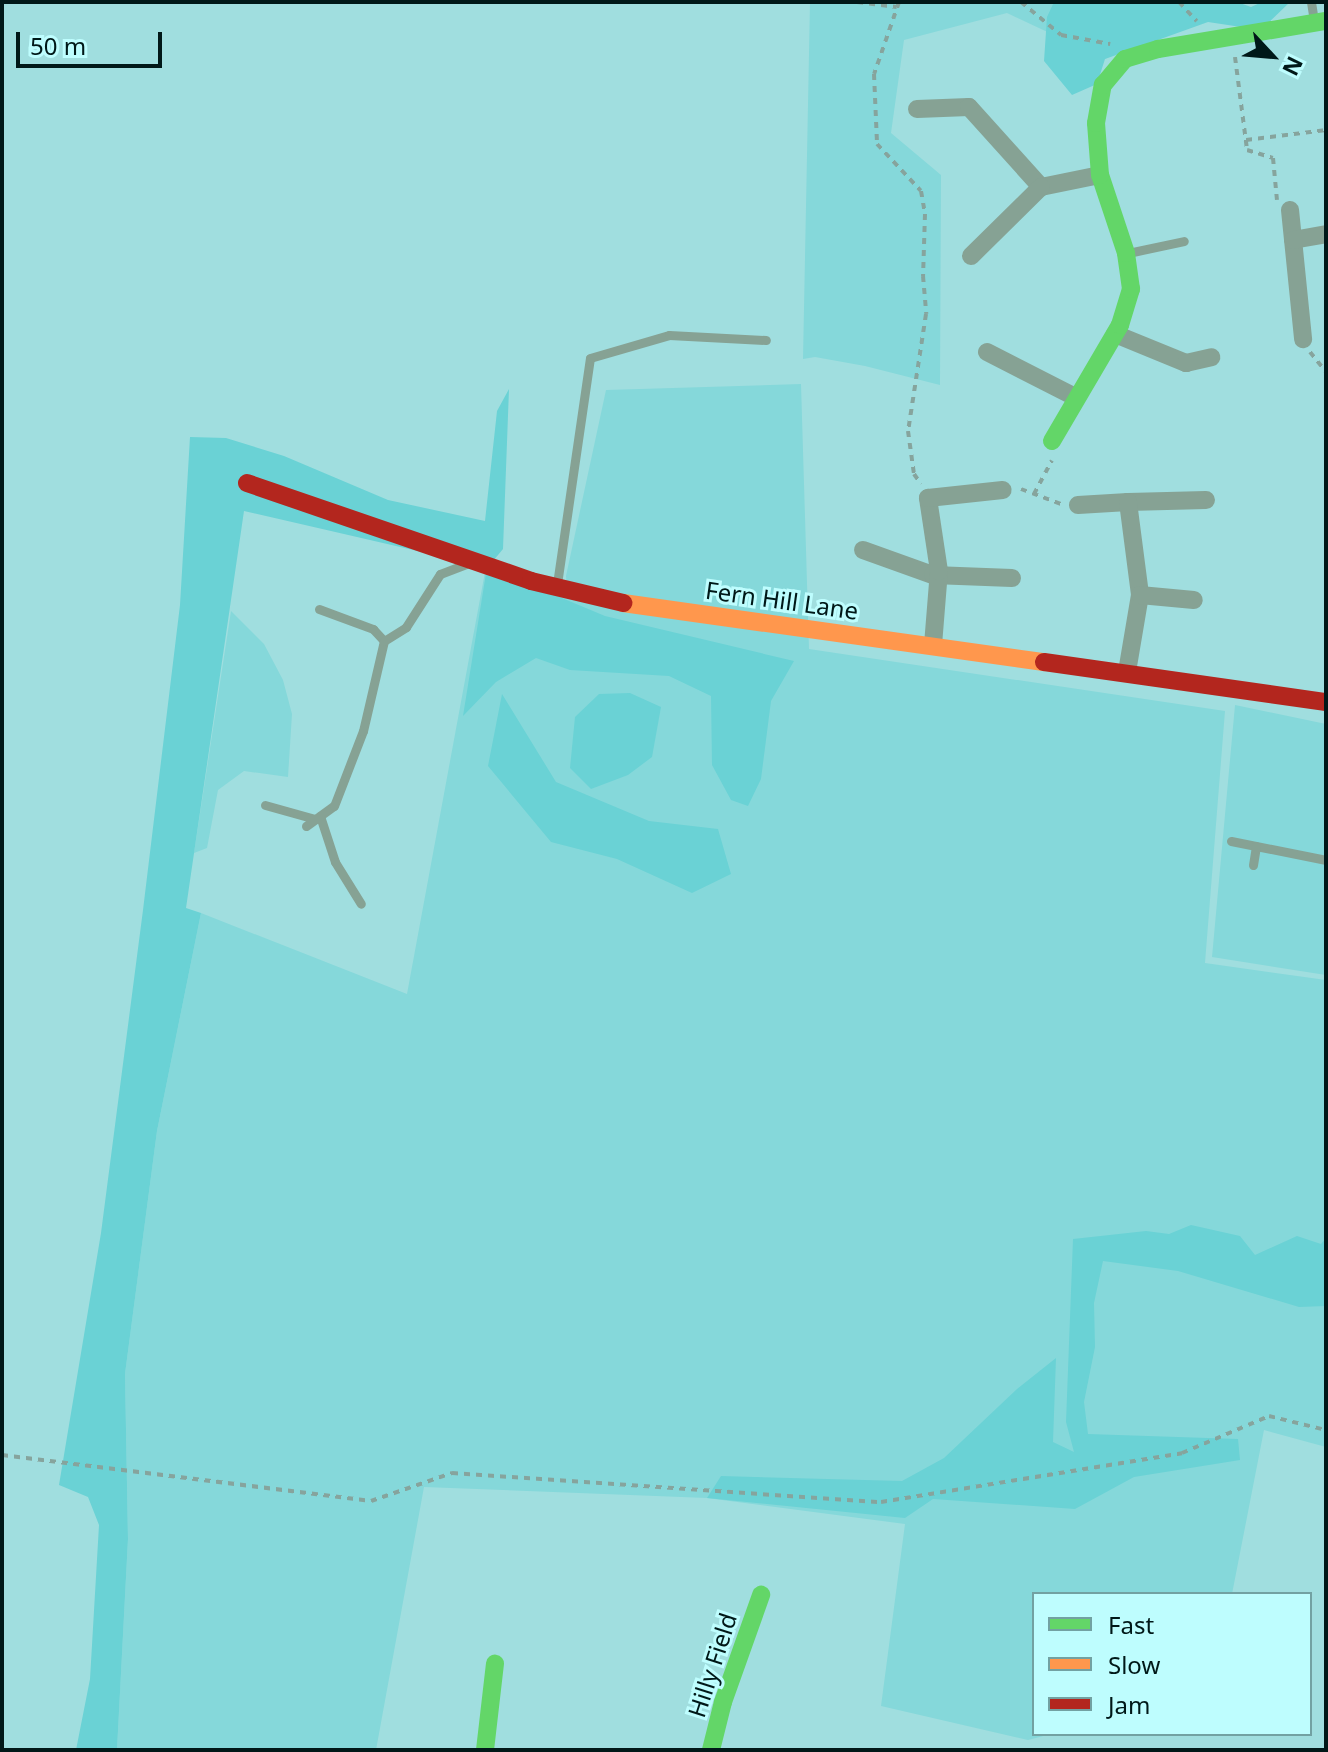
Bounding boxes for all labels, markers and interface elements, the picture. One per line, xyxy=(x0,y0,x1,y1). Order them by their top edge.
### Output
scale bar xyxy=(20,16,166,66)
north arrow xyxy=(1232,16,1312,96)
text: 50 m xyxy=(30,29,86,62)
text: N xyxy=(1276,52,1311,81)
street label: Fern Hill Lane xyxy=(704,575,860,625)
legend xyxy=(1032,1592,1312,1736)
text: Fast xyxy=(1108,1608,1154,1641)
street label: Hilly Field xyxy=(682,1609,742,1721)
text: Slow xyxy=(1108,1648,1160,1681)
text: Jam xyxy=(1108,1688,1150,1721)

